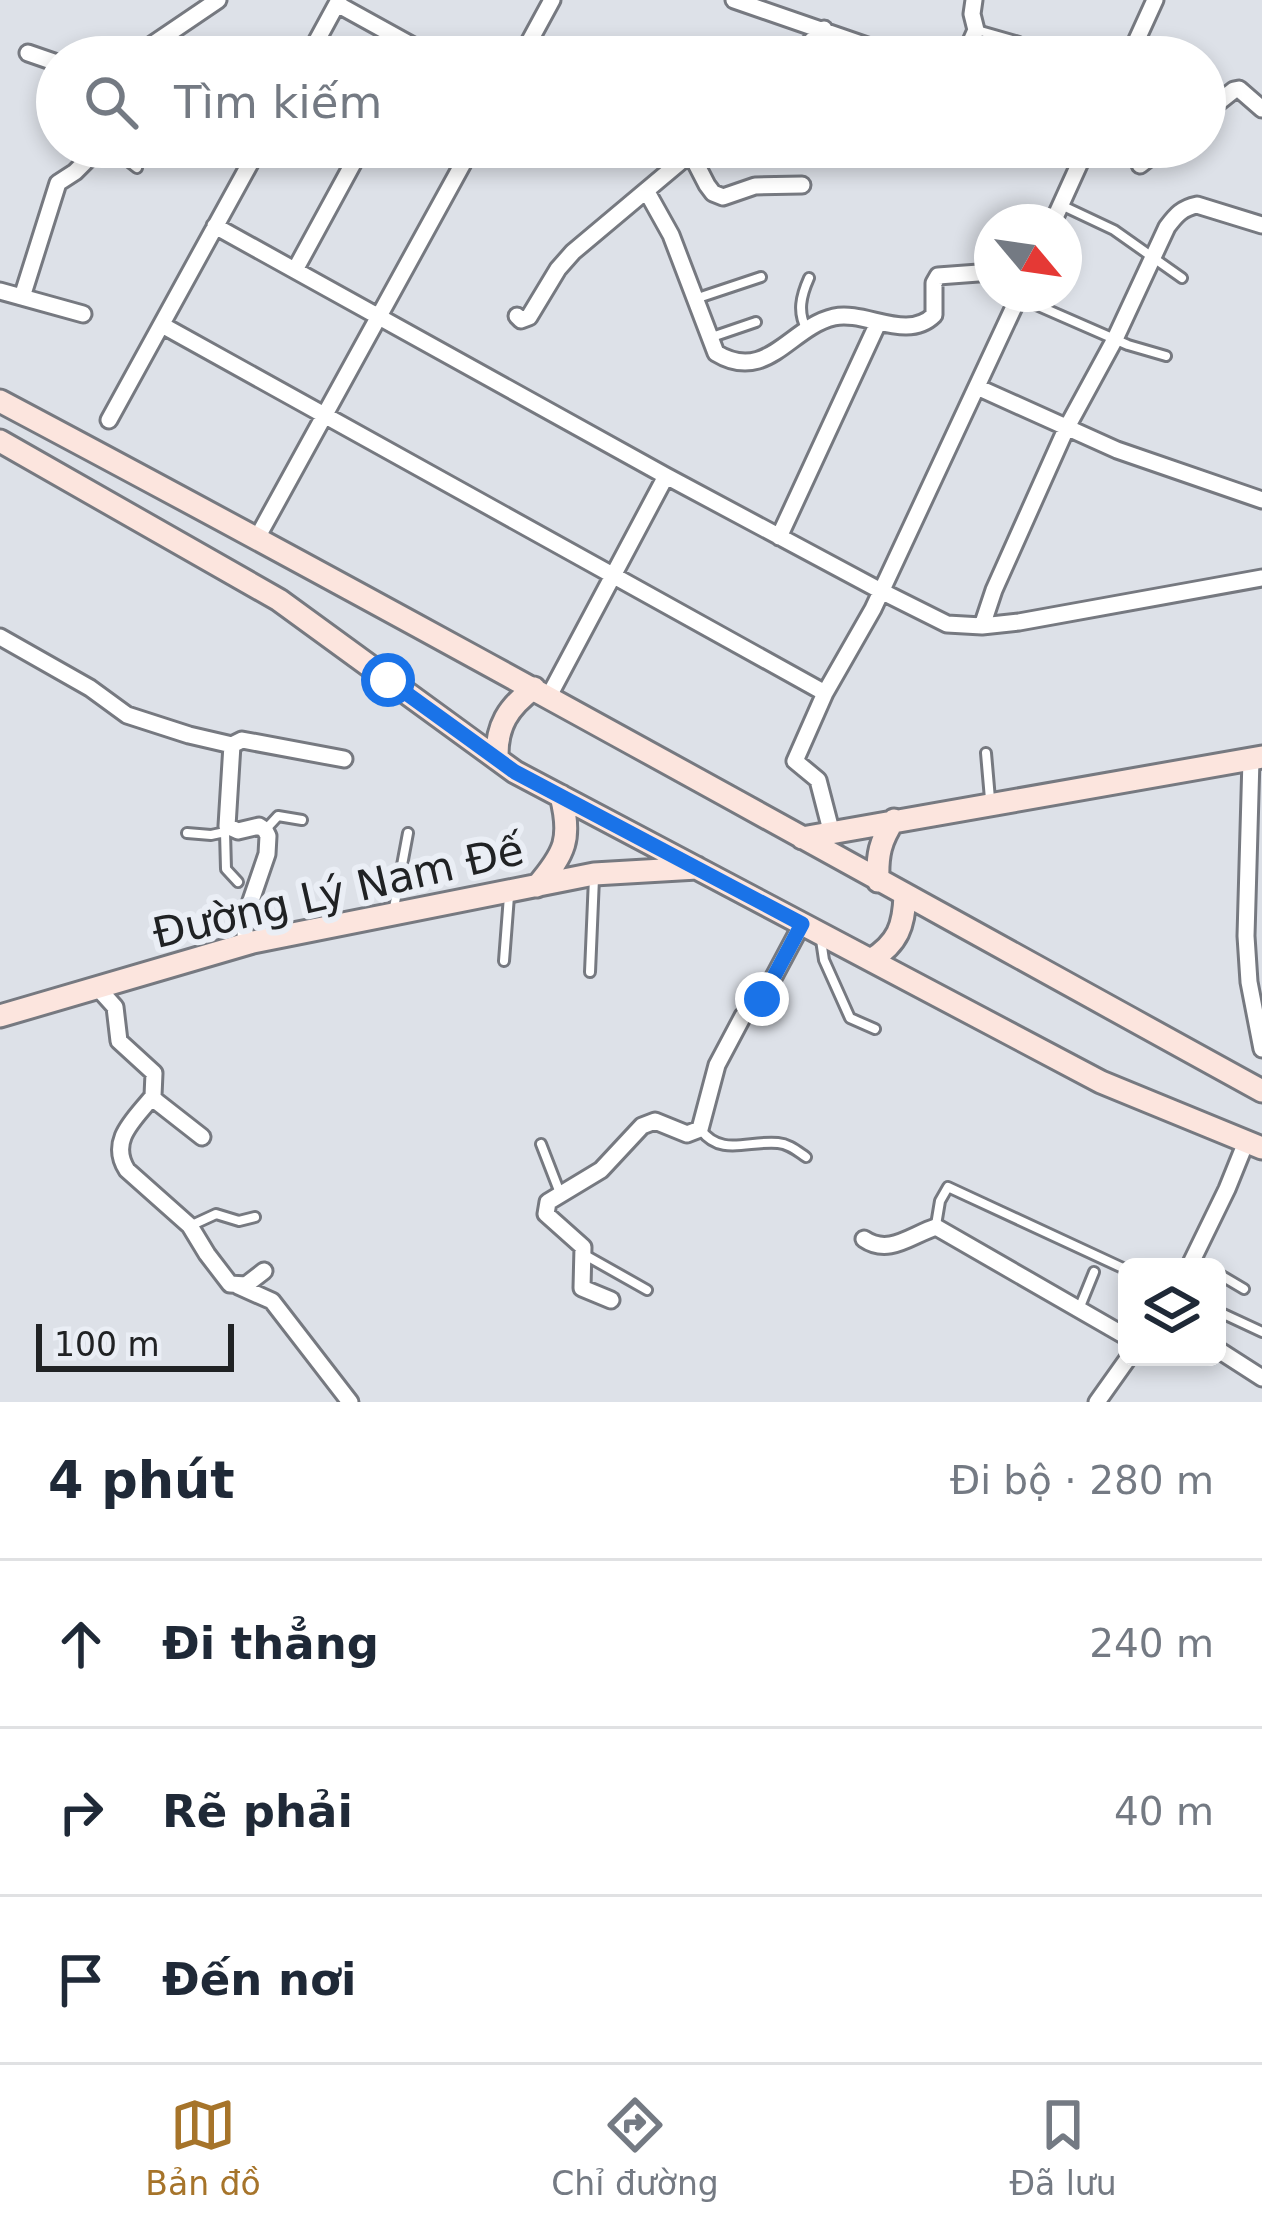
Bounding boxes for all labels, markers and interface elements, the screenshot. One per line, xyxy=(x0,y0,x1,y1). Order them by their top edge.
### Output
search box xyxy=(36,36,1226,168)
icon: search xyxy=(78,69,144,135)
text: Tìm kiếm xyxy=(174,76,382,129)
north arrow xyxy=(974,204,1082,312)
route start xyxy=(361,653,415,707)
street label: Đường Lý Nam Đế xyxy=(148,825,528,958)
route end xyxy=(735,972,789,1026)
map controls xyxy=(1118,1258,1226,1366)
button: layers xyxy=(1118,1258,1226,1366)
scale bar xyxy=(36,1318,234,1371)
text: 100 m xyxy=(54,1325,160,1364)
text: 4 phút xyxy=(48,1451,235,1510)
text: Đi bộ · 280 m xyxy=(950,1458,1214,1503)
icon: ahead xyxy=(48,1611,114,1677)
text: Đi thẳng xyxy=(162,1617,379,1670)
text: 240 m xyxy=(1089,1621,1214,1666)
icon: right xyxy=(48,1779,114,1845)
text: Rẽ phải xyxy=(162,1785,353,1838)
text: 40 m xyxy=(1114,1789,1214,1834)
icon: arrive xyxy=(48,1947,114,2013)
text: Đến nơi xyxy=(162,1953,356,2006)
tab: Bản đồ xyxy=(145,2092,261,2203)
tab: Chỉ đường xyxy=(551,2092,719,2203)
tab: Đã lưu xyxy=(1009,2092,1117,2203)

